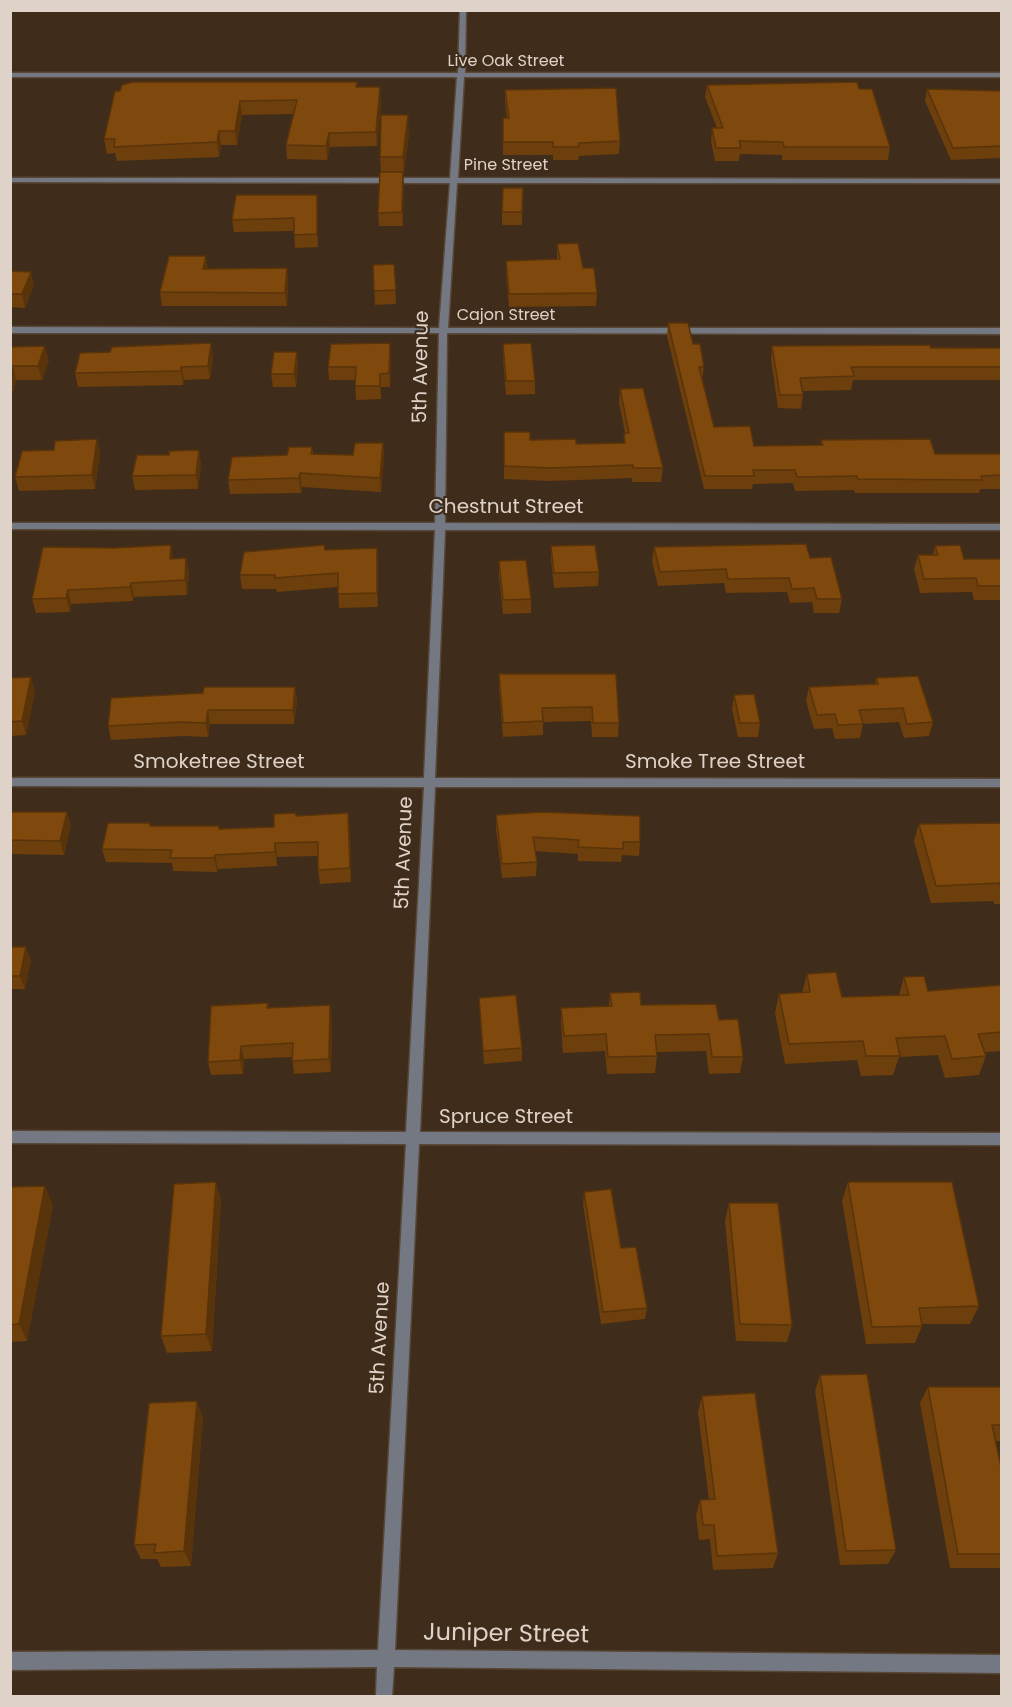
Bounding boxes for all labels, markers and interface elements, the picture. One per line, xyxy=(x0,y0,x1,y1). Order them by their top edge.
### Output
street label: Live Oak Street xyxy=(448,52,564,72)
street label: Pine Street xyxy=(464,156,548,176)
street label: Cajon Street xyxy=(457,306,555,326)
street label: 5th Avenue xyxy=(409,310,435,424)
street label: Chestnut Street xyxy=(428,496,584,520)
street label: Smoketree Street xyxy=(133,751,305,775)
street label: Smoke Tree Street xyxy=(625,751,805,775)
street label: 5th Avenue xyxy=(391,796,419,910)
street label: Spruce Street xyxy=(439,1106,573,1130)
street label: 5th Avenue xyxy=(366,1281,396,1395)
street label: Juniper Street xyxy=(423,1619,589,1651)

